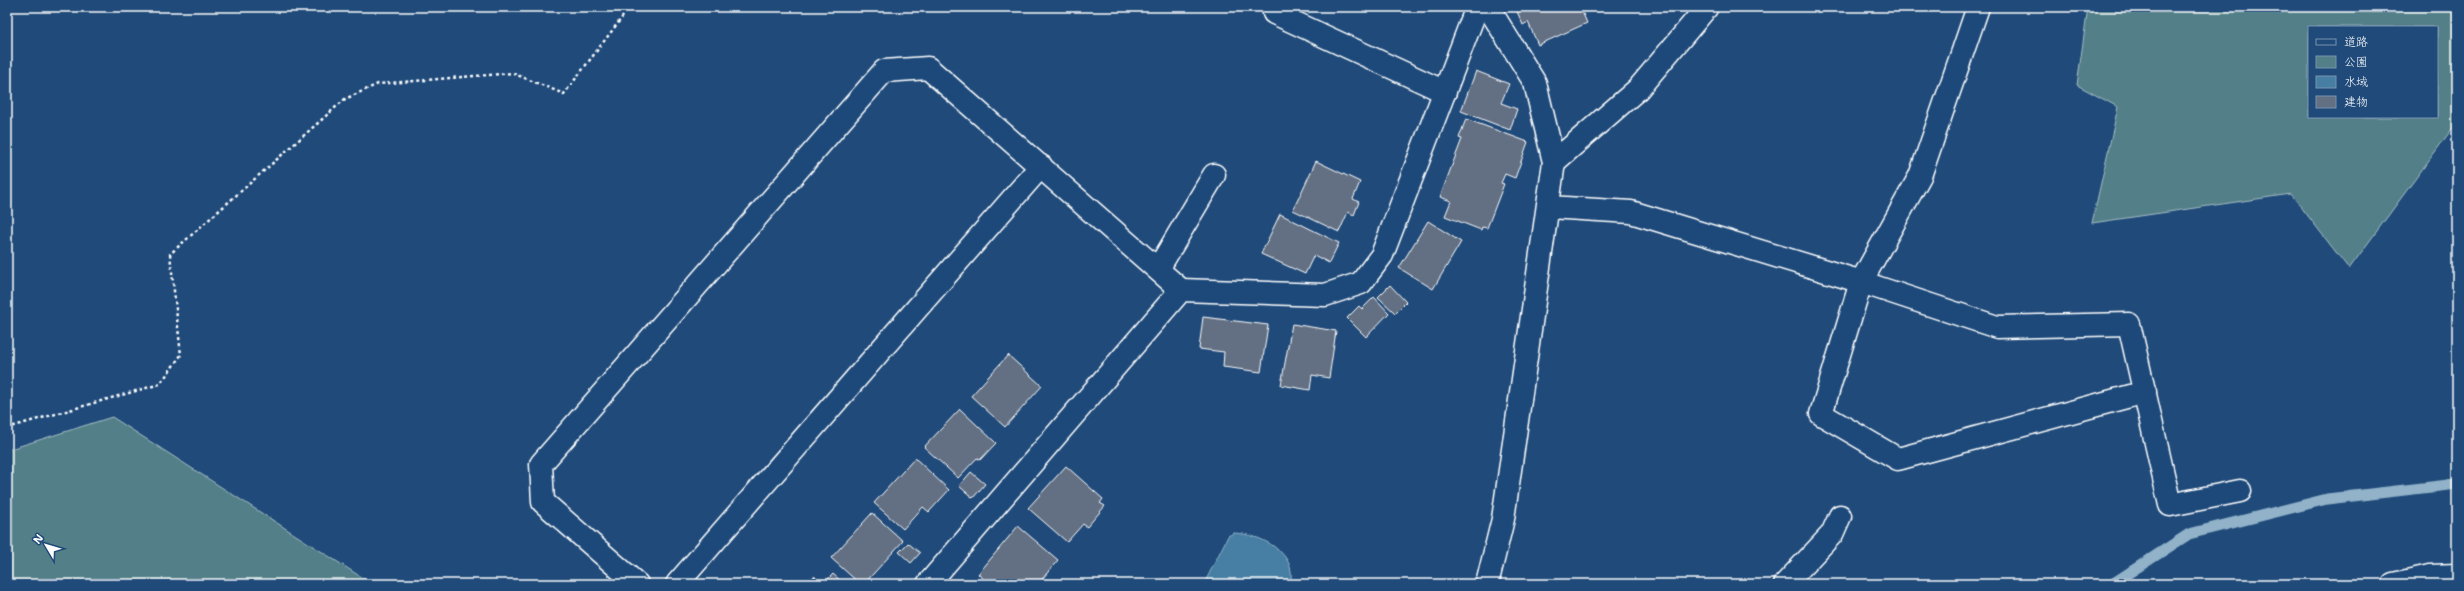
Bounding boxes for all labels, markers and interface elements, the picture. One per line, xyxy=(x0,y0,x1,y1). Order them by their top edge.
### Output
legend xyxy=(2308,26,2438,118)
text: 道路 xyxy=(2344,34,2368,50)
text: 公園 xyxy=(2344,54,2368,70)
text: 水域 xyxy=(2344,74,2368,90)
text: 建物 xyxy=(2344,94,2368,110)
north arrow xyxy=(26,525,66,565)
text: N xyxy=(30,531,47,547)

